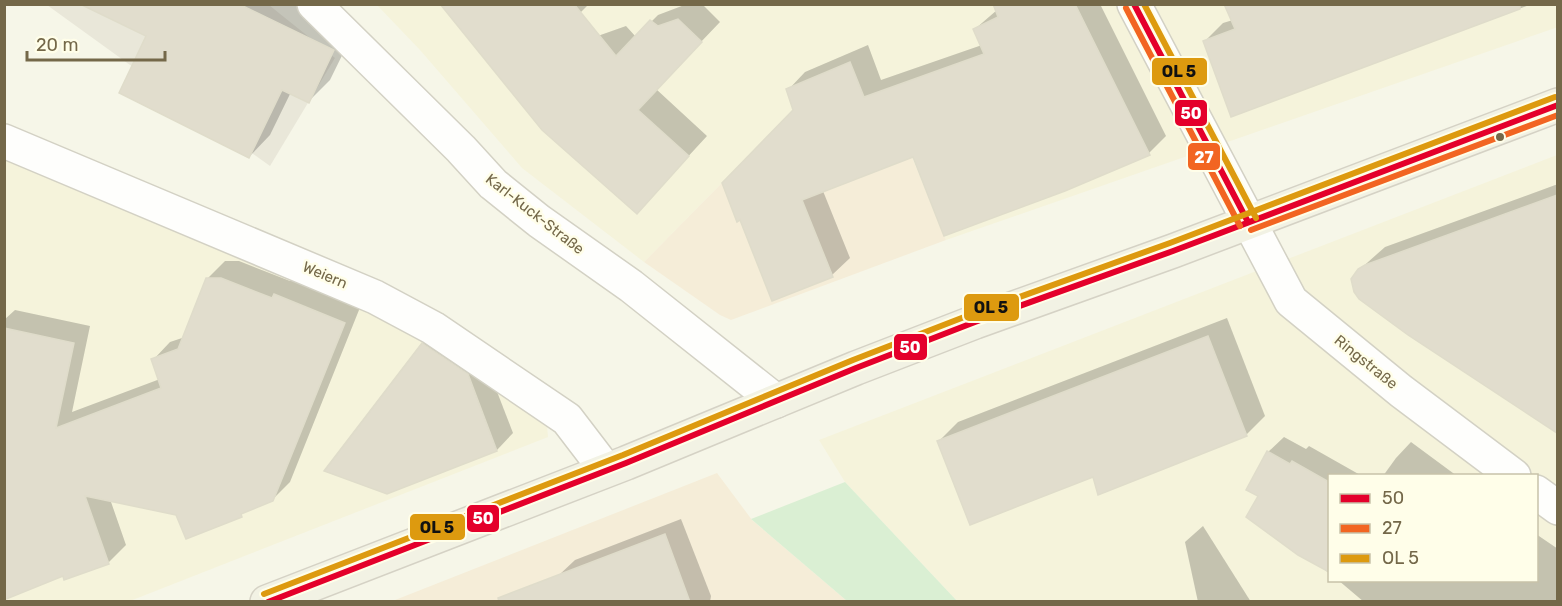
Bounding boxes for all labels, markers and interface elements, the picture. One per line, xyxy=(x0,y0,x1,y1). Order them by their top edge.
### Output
scale bar xyxy=(27,24,165,62)
text: 20 m xyxy=(36,34,78,56)
line badge: OL 5 xyxy=(1151,57,1208,86)
text: OL 5 xyxy=(1162,62,1196,81)
line badge: 50 xyxy=(1174,99,1208,127)
text: 50 xyxy=(1180,104,1202,123)
unlabelled marker xyxy=(1494,131,1506,143)
line badge: 27 xyxy=(1187,142,1221,171)
text: 27 xyxy=(1194,148,1214,167)
street label: Karl-Kuck-Straße xyxy=(482,170,588,258)
street label: Weiern xyxy=(300,258,350,292)
line badge: OL 5 xyxy=(963,293,1020,322)
text: OL 5 xyxy=(974,298,1008,317)
street label: Ringstraße xyxy=(1331,331,1401,393)
line badge: 50 xyxy=(893,333,928,361)
text: 50 xyxy=(899,338,921,357)
legend xyxy=(1328,474,1538,582)
text: 50 xyxy=(1382,487,1404,509)
line badge: 50 xyxy=(466,504,500,533)
text: 50 xyxy=(472,509,494,528)
line badge: OL 5 xyxy=(409,513,466,541)
text: 27 xyxy=(1382,517,1402,539)
text: OL 5 xyxy=(420,518,454,537)
text: OL 5 xyxy=(1382,547,1419,569)

